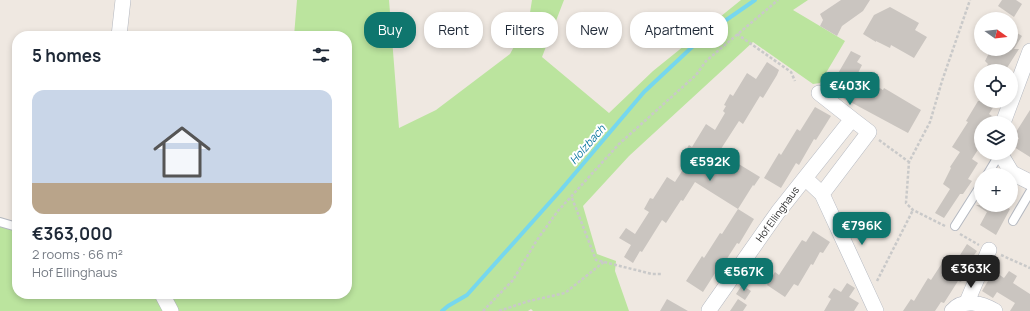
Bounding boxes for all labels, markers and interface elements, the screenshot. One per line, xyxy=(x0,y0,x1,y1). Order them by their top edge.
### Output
chip: Buy xyxy=(364,12,416,48)
chip: Rent xyxy=(424,12,483,48)
chip: Filters xyxy=(491,12,558,48)
chip: New xyxy=(566,12,622,48)
chip: Apartment xyxy=(630,12,728,48)
north arrow xyxy=(974,12,1018,56)
map controls xyxy=(974,12,1018,212)
text: 5 homes xyxy=(32,44,101,67)
icon: filters xyxy=(310,44,332,66)
button: locate xyxy=(974,64,1018,108)
pin: €403K xyxy=(822,72,878,106)
text: €403K xyxy=(829,76,871,94)
icon: home xyxy=(146,116,218,188)
button: layers xyxy=(974,116,1018,160)
water label: Holzbach xyxy=(566,121,609,167)
pin: €592K xyxy=(682,148,738,182)
text: €592K xyxy=(690,152,730,170)
button: + xyxy=(974,168,1018,212)
street label: Hof Ellinghaus xyxy=(752,183,802,245)
pin: €796K xyxy=(834,212,890,246)
text: €796K xyxy=(842,216,882,234)
text: €363,000 xyxy=(32,222,113,245)
text: 2 rooms · 66 m² xyxy=(32,245,123,263)
pin: €363K xyxy=(943,255,999,289)
pin: €567K xyxy=(716,258,772,292)
text: €363K xyxy=(951,259,991,277)
text: €567K xyxy=(724,262,764,280)
text: Hof Ellinghaus xyxy=(32,263,117,281)

